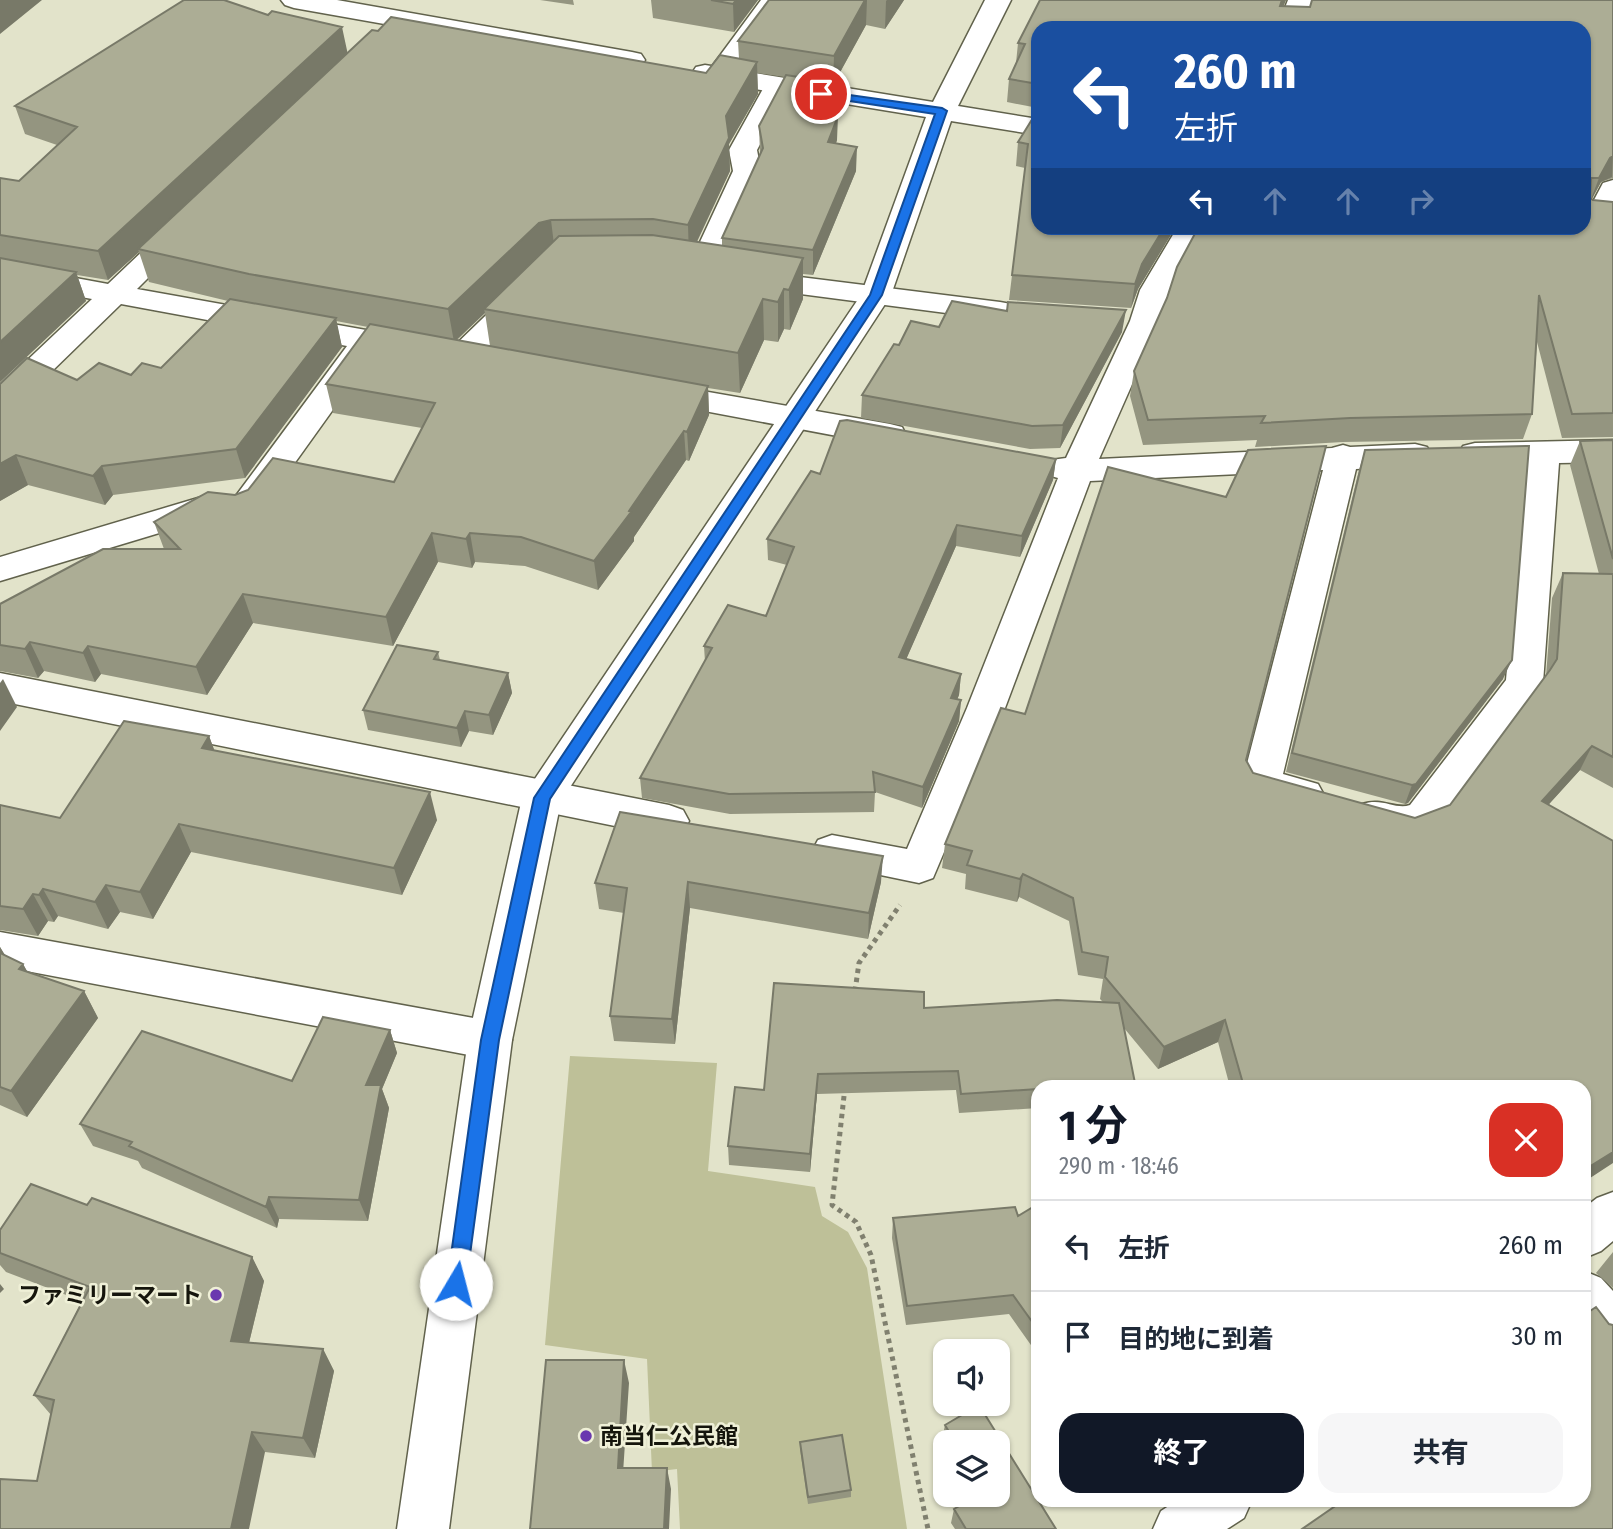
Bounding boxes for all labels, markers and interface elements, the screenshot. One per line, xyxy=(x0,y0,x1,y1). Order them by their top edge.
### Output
text: 260 m xyxy=(1174,42,1297,101)
icon: left xyxy=(1059,49,1150,140)
pin xyxy=(791,64,851,124)
icon: arrive xyxy=(802,75,840,113)
text: 左折 xyxy=(1174,109,1238,147)
icon: left xyxy=(1183,182,1221,220)
icon: ahead xyxy=(1256,182,1294,220)
icon: ahead xyxy=(1329,182,1367,220)
icon: right xyxy=(1402,182,1440,220)
text: 1 分 xyxy=(1059,1101,1128,1151)
button: close xyxy=(1489,1103,1563,1177)
text: 290 m · 18:46 xyxy=(1059,1152,1179,1180)
icon: left xyxy=(1059,1227,1097,1265)
text: 260 m xyxy=(1499,1230,1563,1261)
text: 左折 xyxy=(1118,1233,1170,1264)
position arrow xyxy=(419,1247,493,1321)
place label: ファミリーマート xyxy=(18,1281,202,1309)
marker: ファミリーマート xyxy=(208,1287,224,1303)
icon: arrive xyxy=(1059,1318,1097,1356)
text: 30 m xyxy=(1512,1321,1563,1352)
text: 目的地に到着 xyxy=(1118,1324,1274,1355)
map controls xyxy=(933,1339,1010,1507)
button: sound xyxy=(933,1339,1010,1416)
button: 終了 xyxy=(1059,1413,1304,1493)
button: 共有 xyxy=(1318,1413,1563,1493)
place label: 南当仁公民館 xyxy=(600,1422,738,1450)
marker: 南当仁公民館 xyxy=(578,1428,594,1444)
button: layers xyxy=(933,1430,1010,1507)

